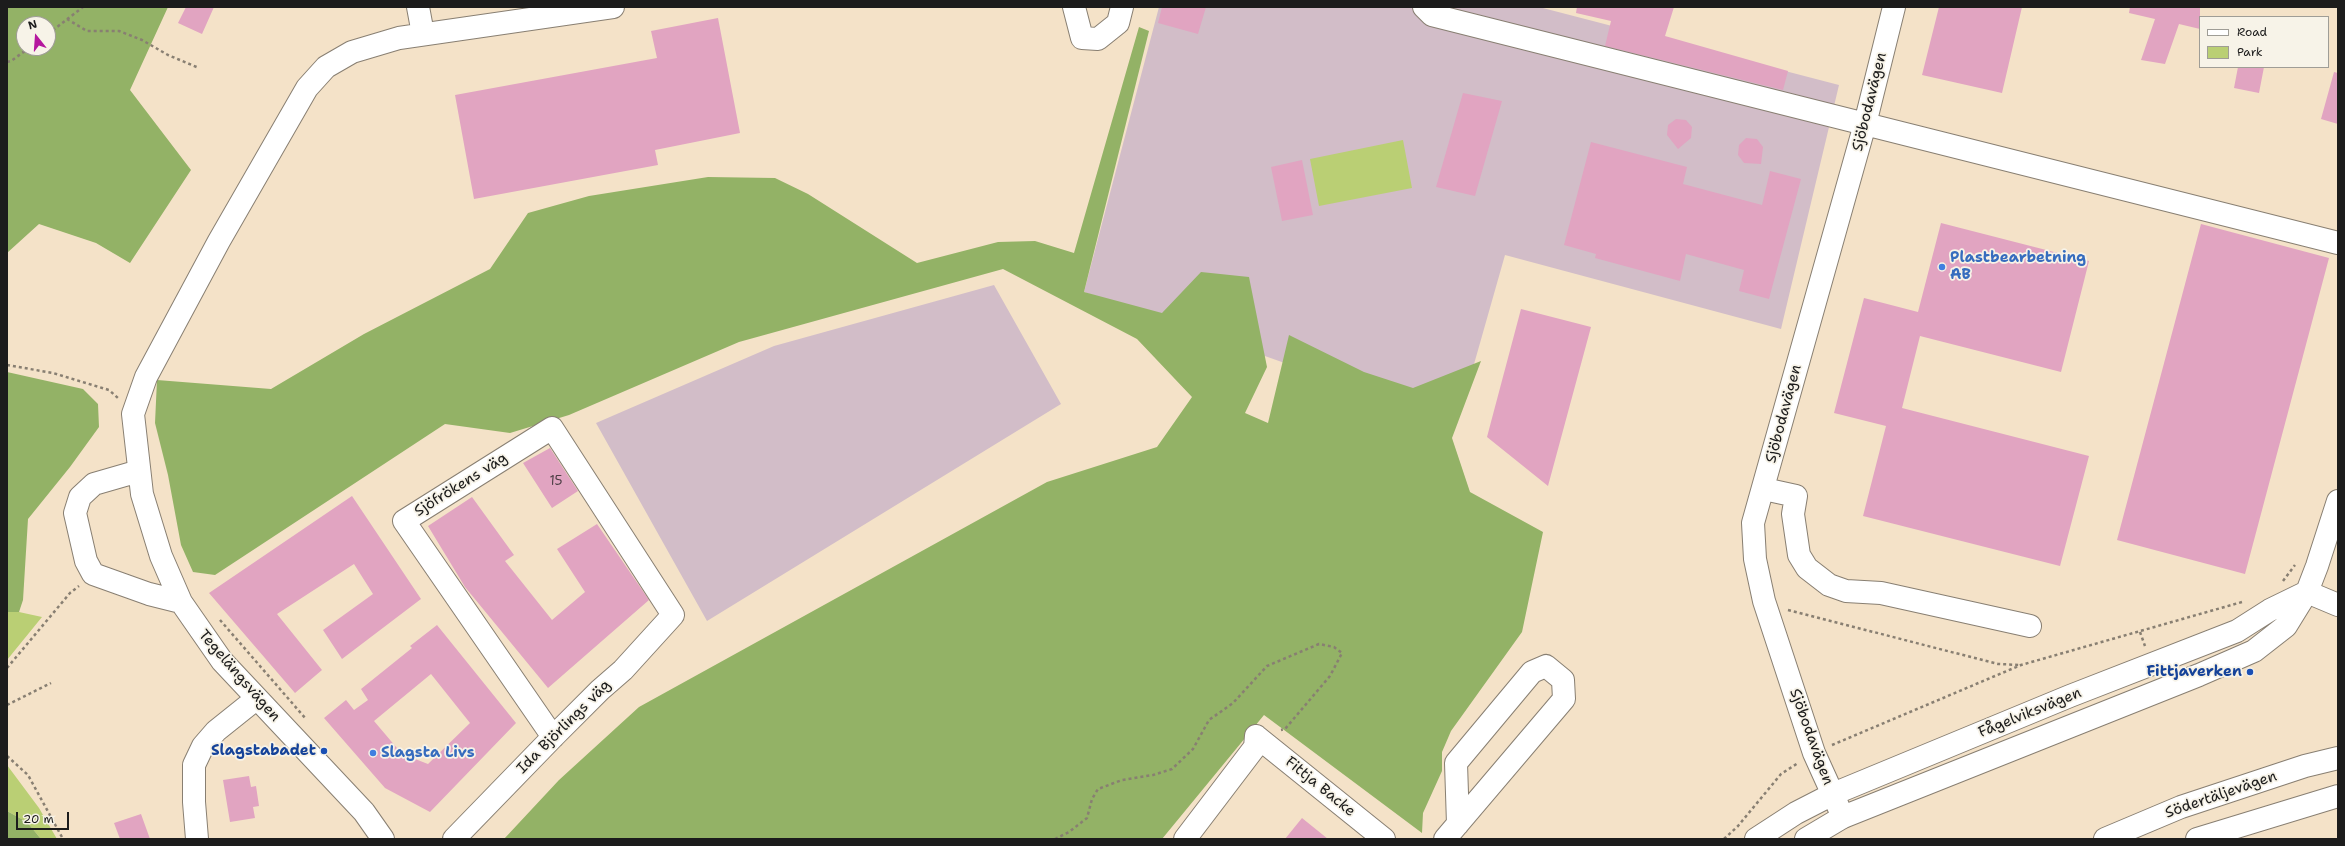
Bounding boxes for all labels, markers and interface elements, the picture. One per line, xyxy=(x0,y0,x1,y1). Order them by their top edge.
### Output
north arrow xyxy=(16,16,56,56)
legend xyxy=(2199,16,2329,68)
text: N xyxy=(26,17,39,33)
text: Road xyxy=(2237,24,2267,40)
text: Park xyxy=(2237,44,2263,60)
street label: Sjöbodavägen xyxy=(1849,51,1891,153)
place label: Plastbearbetning AB xyxy=(1950,249,2086,284)
marker: Plastbearbetning AB xyxy=(1937,262,1947,272)
street label: Sjöbodavägen xyxy=(1762,363,1806,465)
street label: Sjöfrökens väg xyxy=(411,449,511,521)
house number: 15 xyxy=(549,474,563,490)
street label: Tegelängsvägen xyxy=(194,626,284,726)
place label: Fittjaverken xyxy=(2146,663,2242,681)
marker: Fittjaverken xyxy=(2245,667,2255,677)
street label: Ida Björlings väg xyxy=(513,676,615,778)
street label: Fågelviksvägen xyxy=(1976,684,2084,742)
street label: Sjöbodavägen xyxy=(1785,686,1837,788)
place label: Slagstabadet xyxy=(211,742,316,760)
place label: Slagsta Livs xyxy=(381,744,475,762)
marker: Slagstabadet xyxy=(319,746,329,756)
marker: Slagsta Livs xyxy=(368,748,378,758)
street label: Fittja Backe xyxy=(1281,753,1359,821)
street label: Södertäljevägen xyxy=(2163,767,2279,823)
scale bar xyxy=(18,804,71,830)
text: 20 m xyxy=(23,811,54,827)

